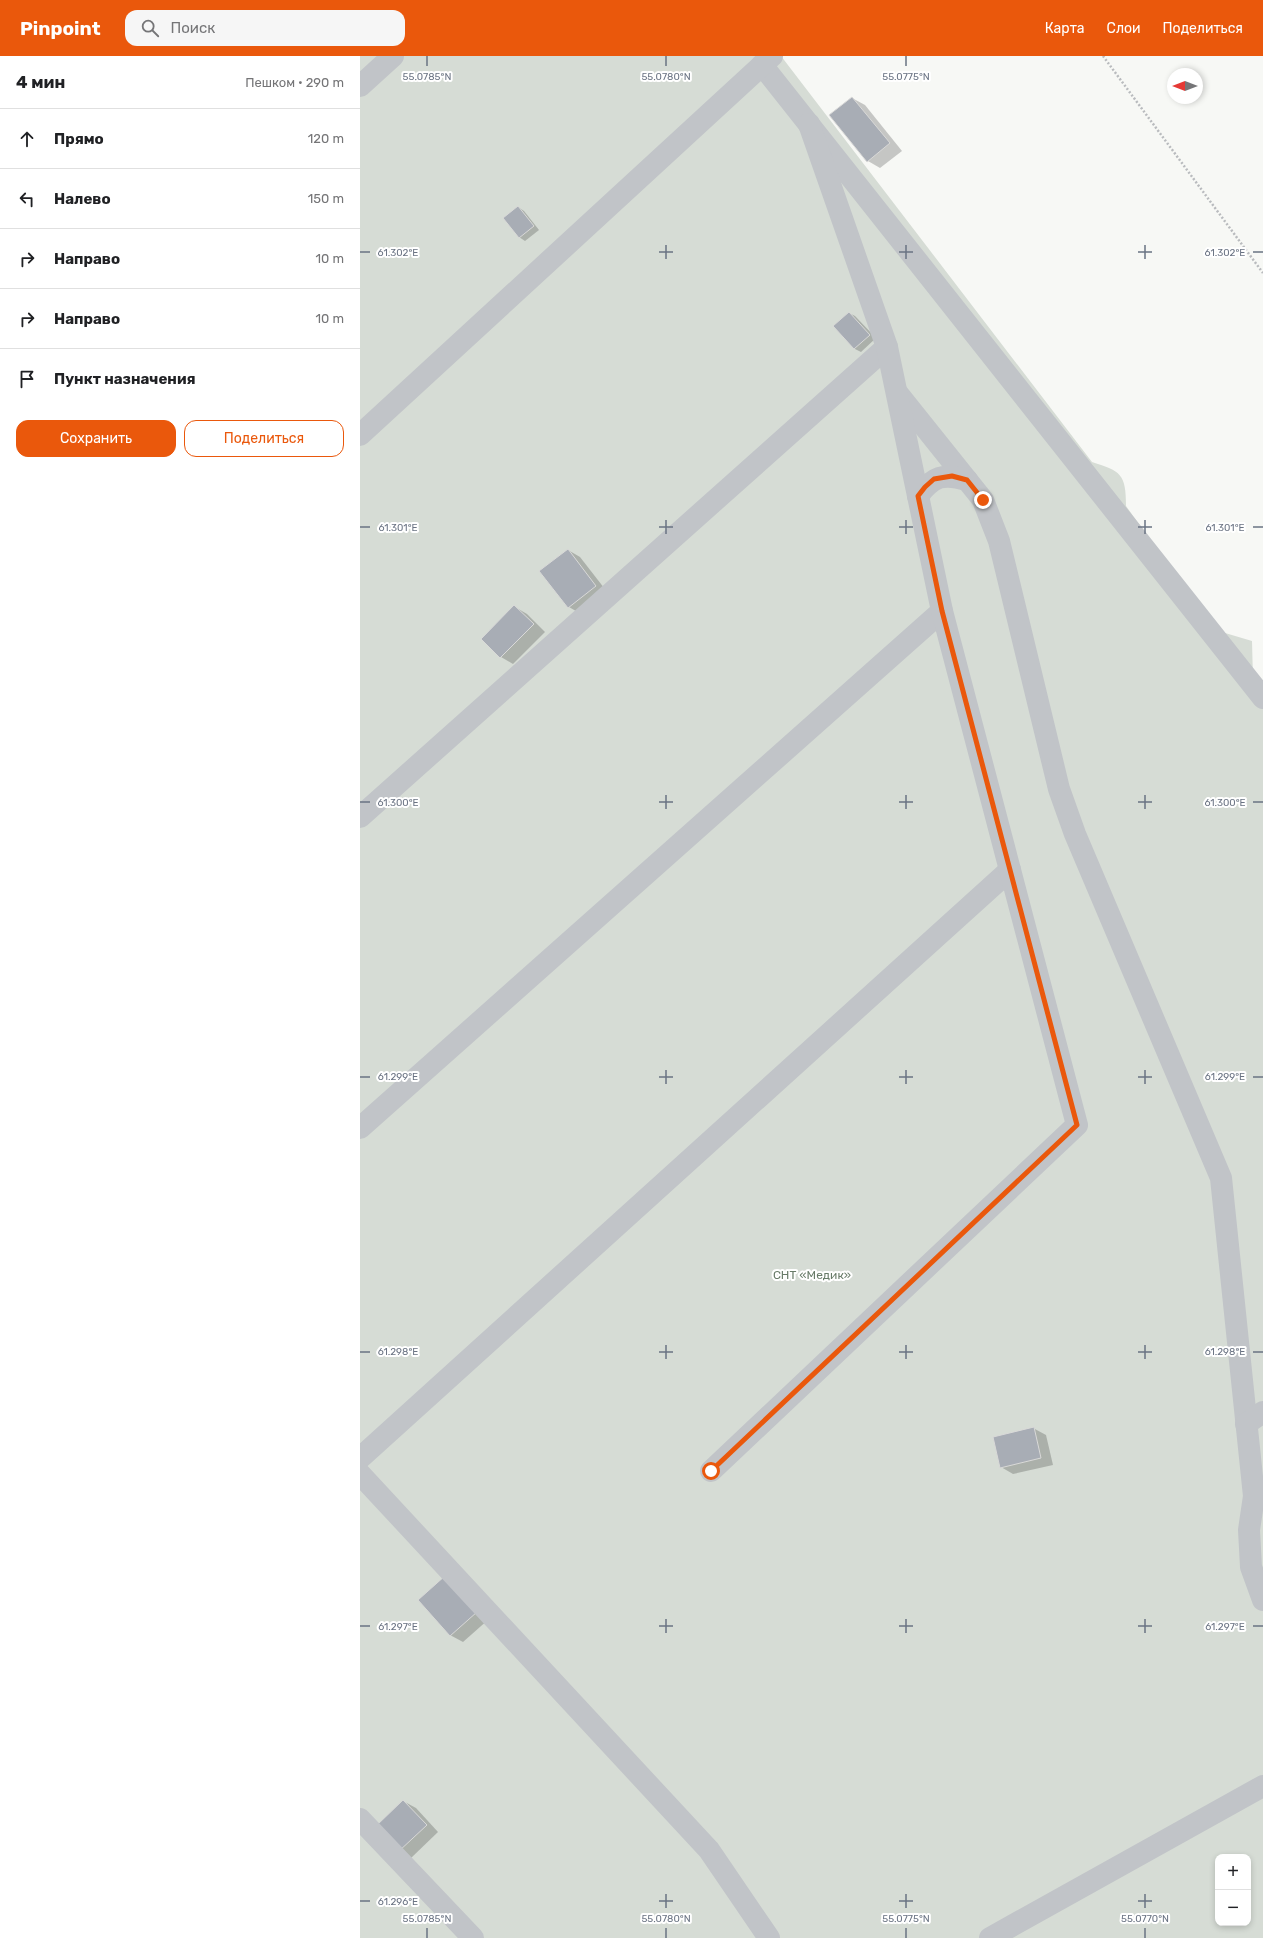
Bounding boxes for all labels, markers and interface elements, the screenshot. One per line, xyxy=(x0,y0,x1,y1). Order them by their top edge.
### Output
search box xyxy=(125,10,405,46)
text: Pinpoint xyxy=(20,17,101,40)
icon: search xyxy=(139,17,161,39)
text: Поиск xyxy=(171,19,215,37)
text: Карта xyxy=(1045,20,1085,37)
text: Слои xyxy=(1107,20,1141,37)
text: Поделиться xyxy=(1163,20,1243,37)
north arrow xyxy=(1167,68,1203,104)
text: 55.0785°N xyxy=(403,71,451,83)
text: 55.0780°N xyxy=(641,71,691,83)
text: 55.0775°N xyxy=(882,71,930,83)
text: 4 мин xyxy=(16,72,65,92)
text: Пешком · 290 m xyxy=(245,75,344,90)
icon: ahead xyxy=(16,128,38,150)
text: Прямо xyxy=(54,130,104,148)
text: 120 m xyxy=(308,131,344,146)
icon: left xyxy=(16,188,38,210)
text: Налево xyxy=(54,190,111,208)
text: 150 m xyxy=(308,191,344,206)
text: 61.302°E xyxy=(378,247,418,259)
text: 61.302°E xyxy=(1205,247,1245,259)
icon: right xyxy=(16,248,38,270)
text: Направо xyxy=(54,250,120,268)
text: 10 m xyxy=(315,251,344,266)
icon: right xyxy=(16,308,38,330)
text: Направо xyxy=(54,310,120,328)
text: 10 m xyxy=(315,311,344,326)
icon: arrive xyxy=(16,368,38,390)
text: Пункт назначения xyxy=(54,370,196,388)
button: Сохранить xyxy=(16,420,176,457)
button: Поделиться xyxy=(184,420,344,457)
route end xyxy=(974,491,992,509)
text: 61.301°E xyxy=(378,522,418,534)
text: 61.301°E xyxy=(1205,522,1245,534)
text: 61.300°E xyxy=(377,797,419,809)
text: 61.300°E xyxy=(1204,797,1246,809)
text: 61.299°E xyxy=(378,1071,418,1083)
text: 61.299°E xyxy=(1205,1071,1245,1083)
park label: СНТ «Медик» xyxy=(773,1268,851,1282)
text: 61.298°E xyxy=(378,1346,418,1358)
text: 61.298°E xyxy=(1205,1346,1245,1358)
route start xyxy=(702,1462,720,1480)
text: 61.297°E xyxy=(378,1621,418,1633)
text: 61.297°E xyxy=(1205,1621,1245,1633)
map controls xyxy=(1215,1854,1251,1926)
button: + xyxy=(1215,1854,1251,1890)
button: − xyxy=(1215,1890,1251,1926)
text: 61.296°E xyxy=(378,1896,418,1908)
text: 55.0785°N xyxy=(403,1913,451,1925)
text: 55.0780°N xyxy=(641,1913,691,1925)
text: 55.0775°N xyxy=(882,1913,930,1925)
text: 55.0770°N xyxy=(1121,1913,1169,1925)

